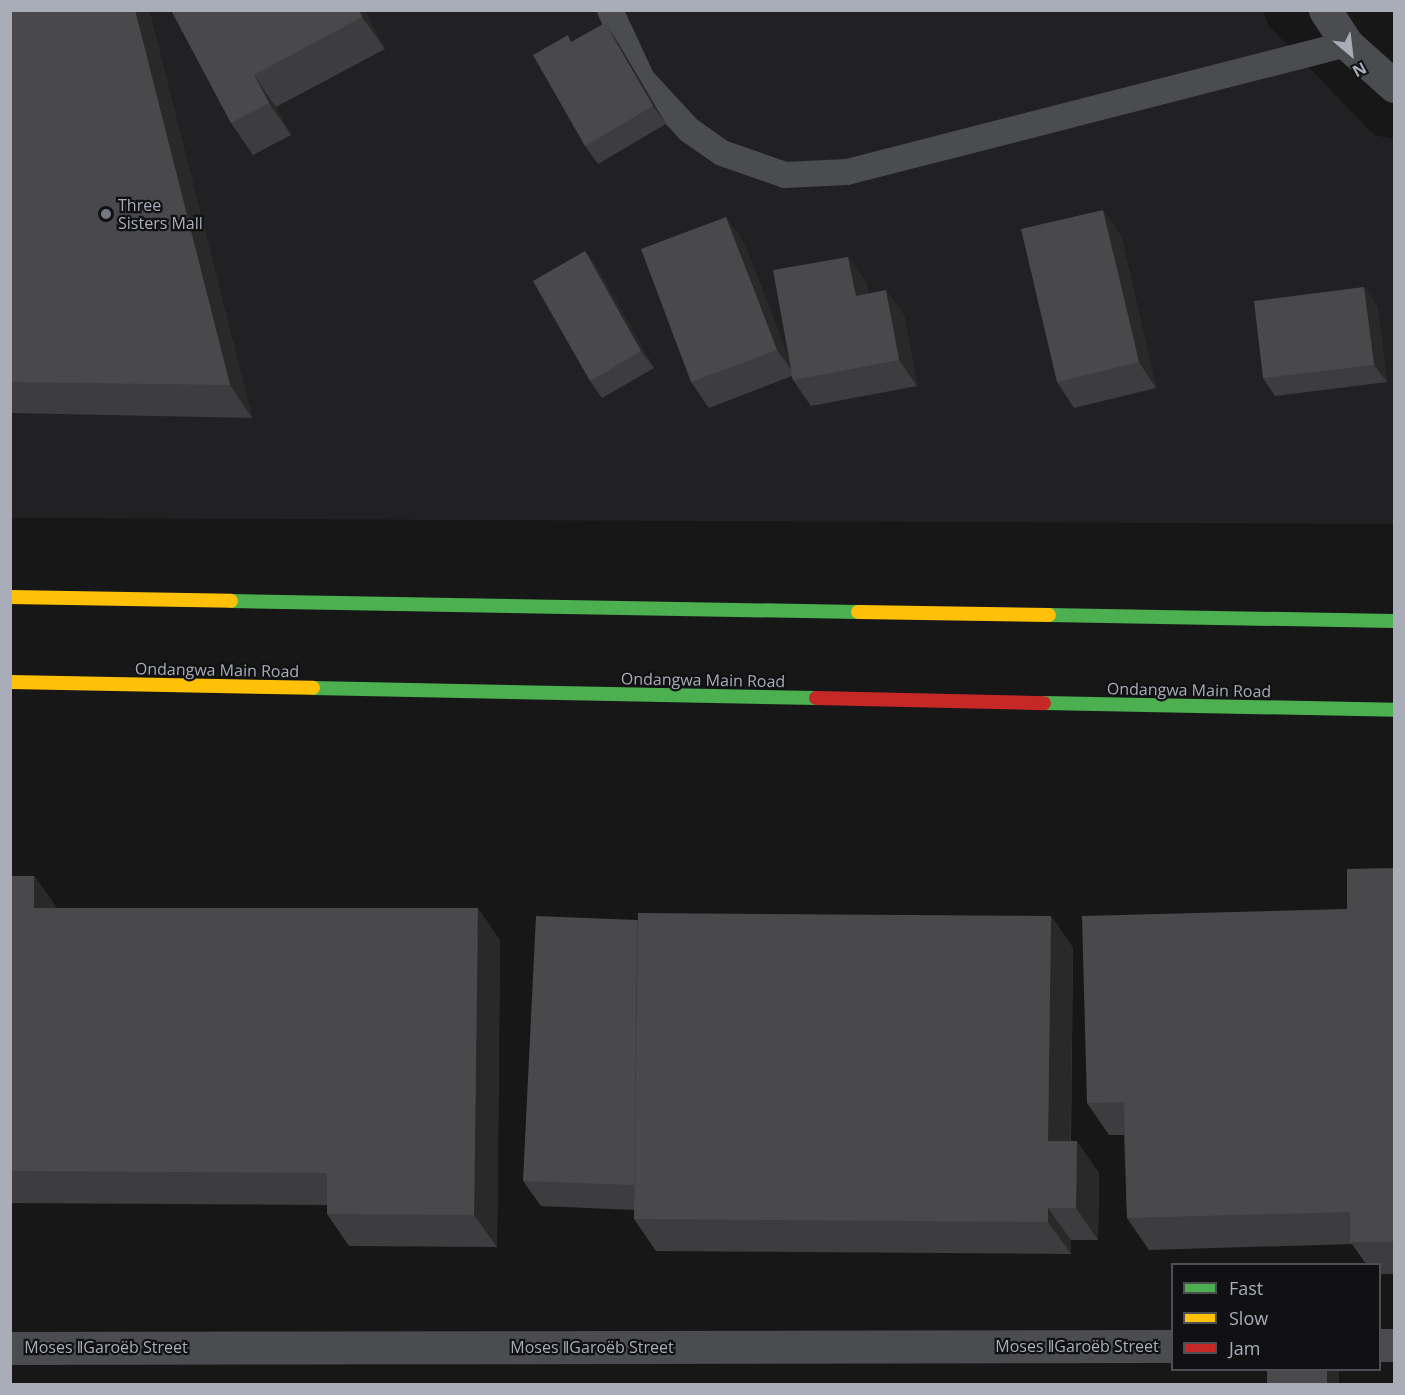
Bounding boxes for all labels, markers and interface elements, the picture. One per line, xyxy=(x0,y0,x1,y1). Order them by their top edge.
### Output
north arrow xyxy=(1321,24,1381,84)
text: N xyxy=(1349,57,1370,83)
place label: Three Sisters Mall xyxy=(118,195,203,233)
marker: Three Sisters Mall xyxy=(99,207,113,221)
street label: Ondangwa Main Road xyxy=(135,659,299,681)
street label: Ondangwa Main Road xyxy=(621,669,785,691)
street label: Ondangwa Main Road xyxy=(1107,679,1271,701)
legend xyxy=(1171,1263,1381,1371)
text: Fast xyxy=(1229,1276,1263,1300)
text: Slow xyxy=(1229,1306,1268,1330)
street label: Moses ǁGaroëb Street xyxy=(995,1336,1159,1356)
text: Jam xyxy=(1229,1336,1261,1360)
street label: Moses ǁGaroëb Street xyxy=(24,1337,188,1357)
street label: Moses ǁGaroëb Street xyxy=(510,1337,674,1357)

